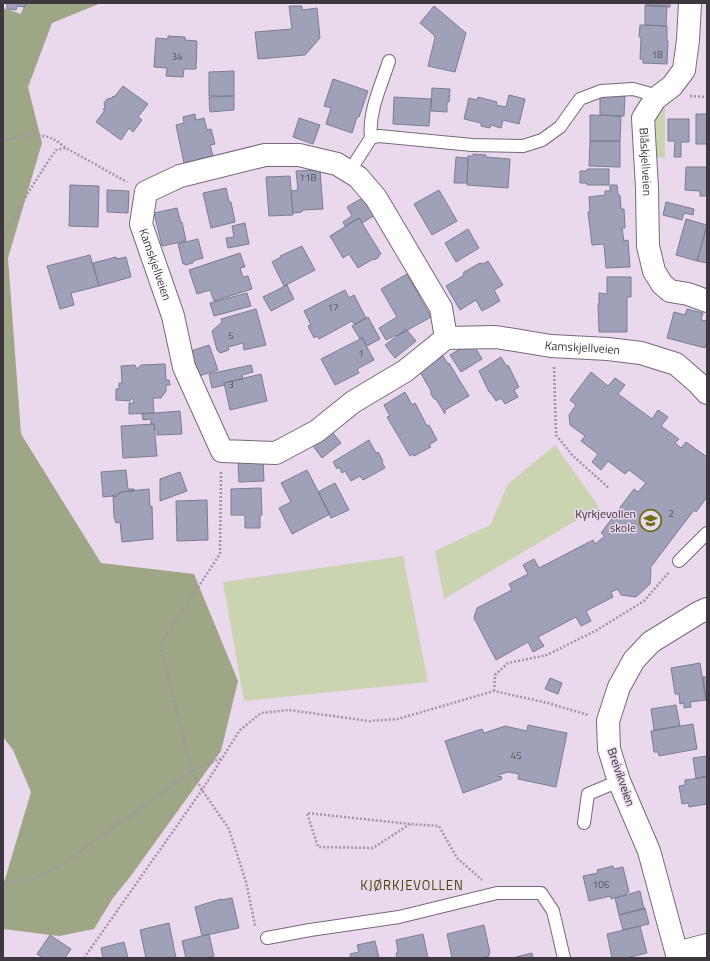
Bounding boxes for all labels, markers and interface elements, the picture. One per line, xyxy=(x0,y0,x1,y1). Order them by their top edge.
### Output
house number: 18 xyxy=(651,47,663,62)
house number: 34 xyxy=(171,49,183,64)
street label: Blåskjellveien xyxy=(635,127,657,196)
house number: 11B xyxy=(299,170,317,185)
street label: Kamskjellveien xyxy=(134,226,177,303)
house number: 17 xyxy=(327,300,339,315)
house number: 5 xyxy=(228,328,234,343)
street label: Kamskjellveien xyxy=(543,335,621,359)
house number: 1 xyxy=(358,346,364,361)
house number: 3 xyxy=(228,377,234,392)
place label: Kyrkjevollen skole xyxy=(575,504,636,537)
house number: 2 xyxy=(668,506,674,521)
school or university icon: Kyrkjevollen skole xyxy=(638,508,664,534)
street label: Breivikveien xyxy=(603,745,640,809)
house number: 45 xyxy=(510,748,522,763)
district label: KJØRKJEVOLLEN xyxy=(360,875,464,895)
house number: 106 xyxy=(593,877,610,892)

